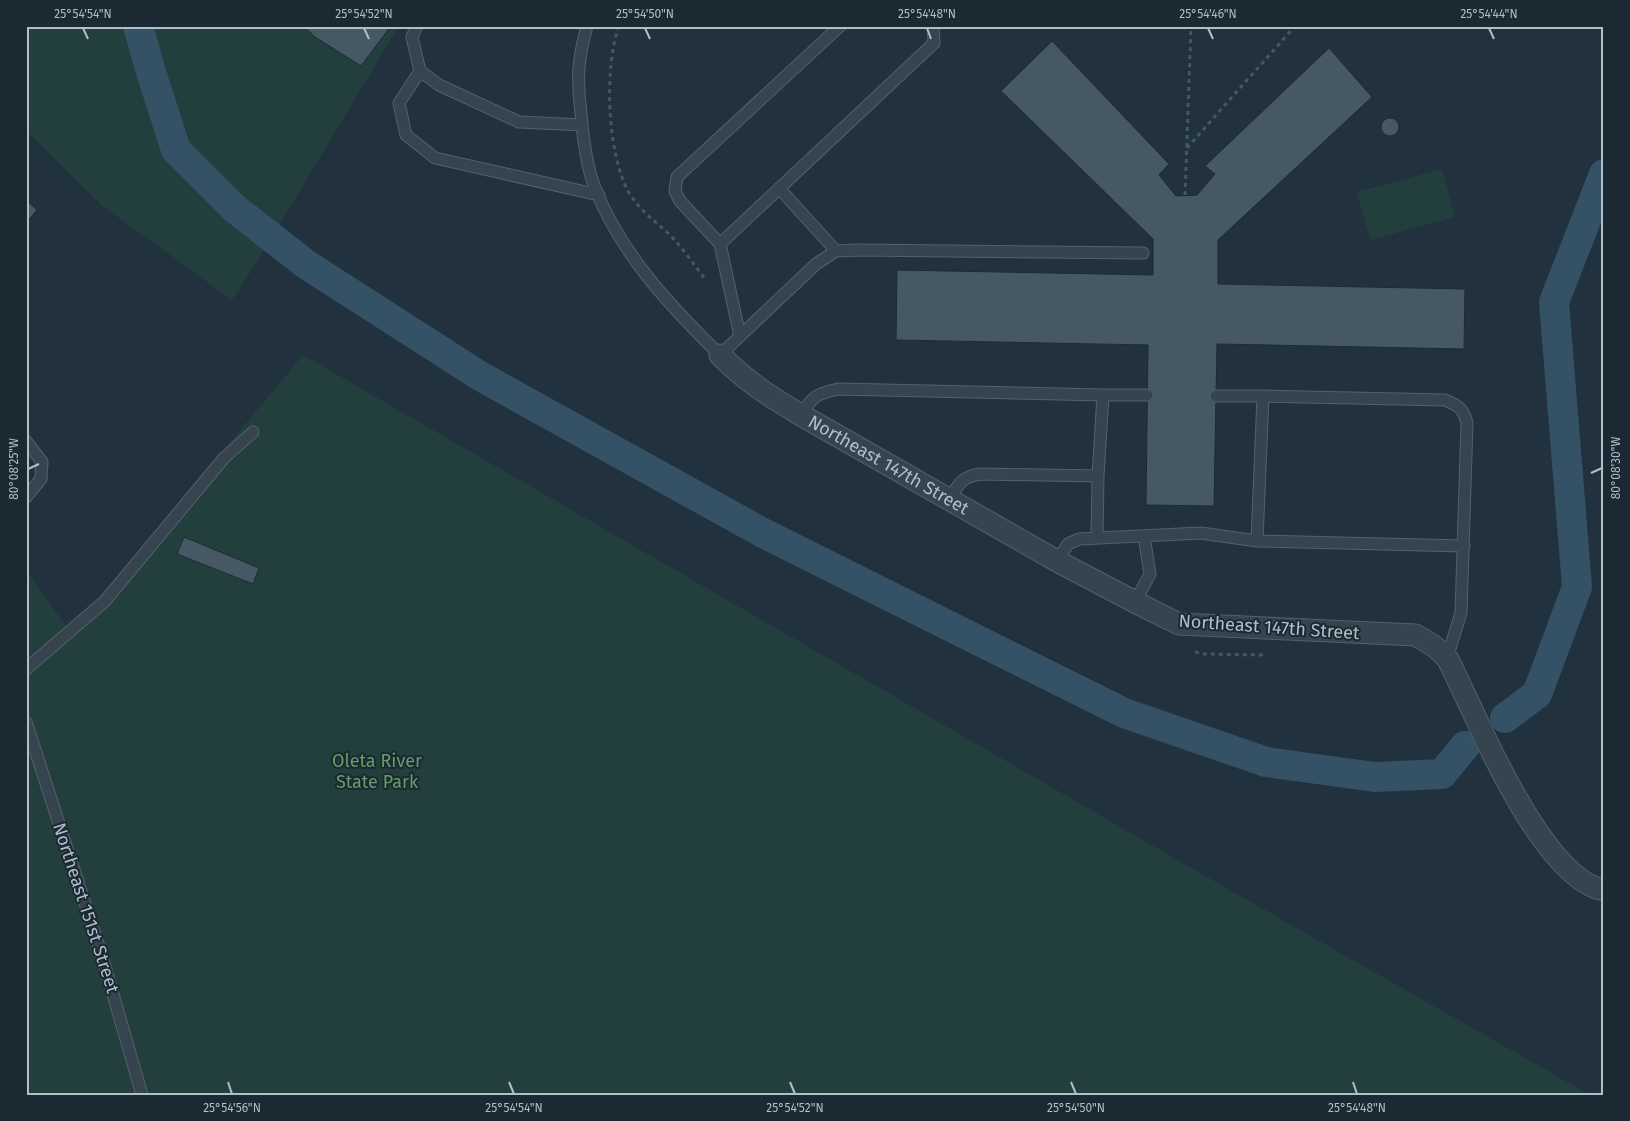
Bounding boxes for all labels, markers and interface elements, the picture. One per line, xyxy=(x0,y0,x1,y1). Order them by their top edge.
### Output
text: 25°54'54"N xyxy=(54,7,112,21)
text: 25°54'52"N xyxy=(335,7,393,21)
text: 25°54'50"N xyxy=(616,7,674,21)
text: 25°54'48"N xyxy=(898,7,956,21)
text: 25°54'46"N xyxy=(1179,7,1237,21)
text: 25°54'44"N xyxy=(1460,7,1518,21)
street label: Northeast 147th Street xyxy=(804,410,973,520)
text: 80°08'30"W xyxy=(1609,437,1623,499)
text: 80°08'25"W xyxy=(7,438,21,500)
street label: Northeast 147th Street xyxy=(1178,610,1361,644)
park label: Oleta River State Park xyxy=(332,750,422,793)
street label: Northeast 151st Street xyxy=(48,820,124,996)
text: 25°54'56"N xyxy=(203,1101,261,1115)
text: 25°54'54"N xyxy=(485,1101,543,1115)
text: 25°54'52"N xyxy=(766,1101,824,1115)
text: 25°54'50"N xyxy=(1047,1101,1105,1115)
text: 25°54'48"N xyxy=(1328,1101,1386,1115)

